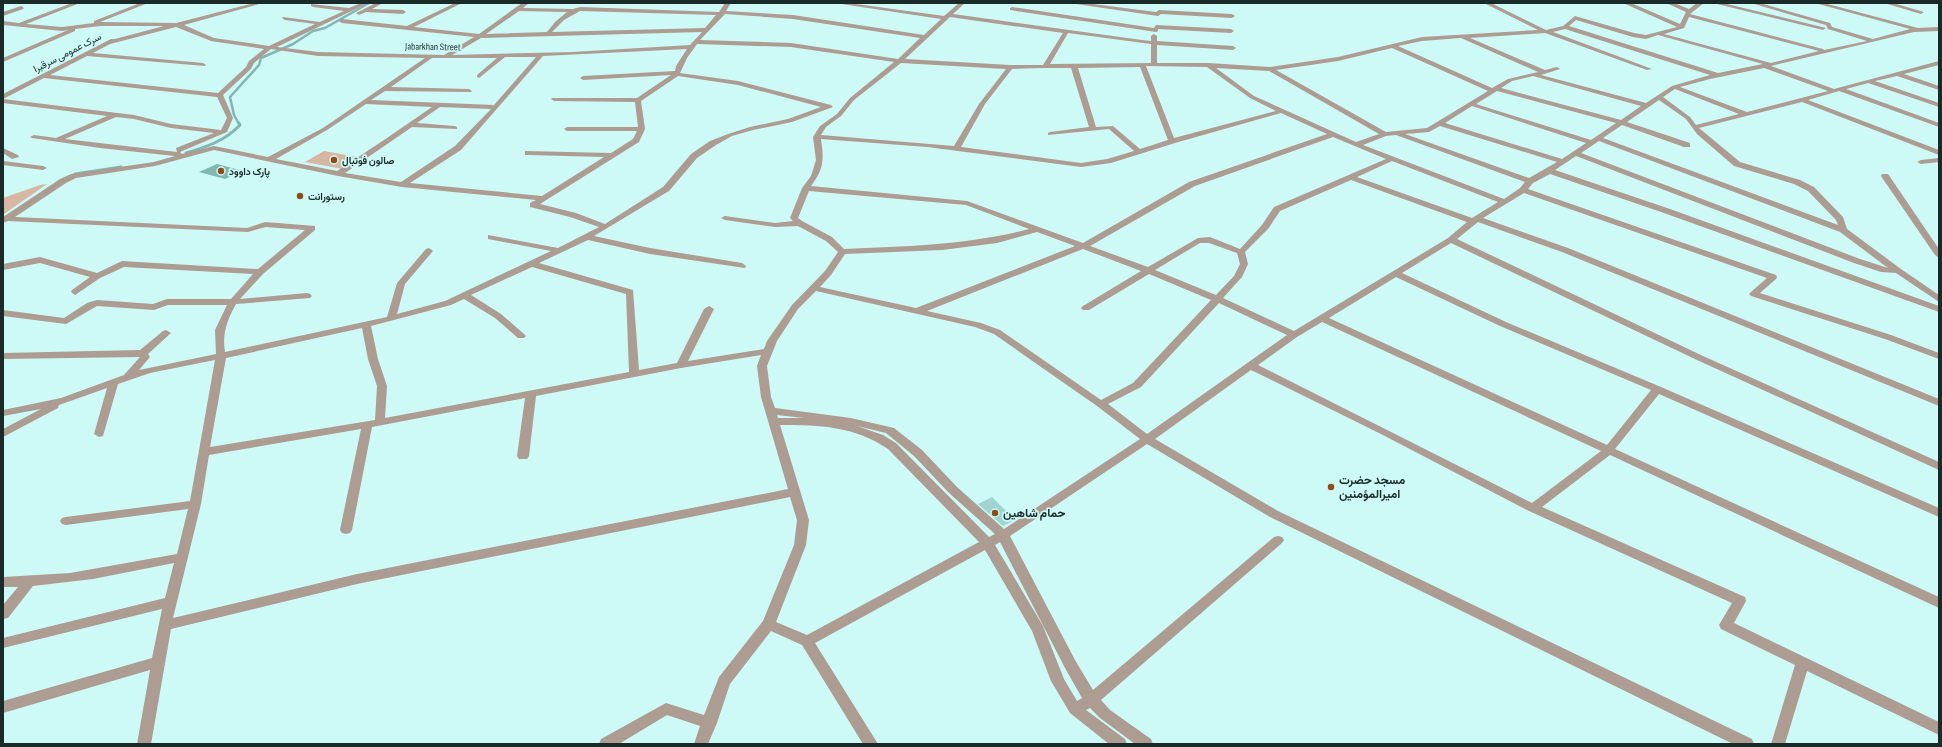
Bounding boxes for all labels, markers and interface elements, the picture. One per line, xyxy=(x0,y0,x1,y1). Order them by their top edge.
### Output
street label: سرک عمومی سرقبرا xyxy=(31,31,104,75)
street label: Jabarkhan Street xyxy=(404,40,461,53)
marker: صالون فوتبال xyxy=(329,155,339,165)
place label: صالون فوتبال xyxy=(342,155,395,167)
marker: پارک داوود xyxy=(216,166,226,176)
place label: پارک داوود xyxy=(229,166,270,179)
marker: رستورانت xyxy=(295,191,305,201)
place label: رستورانت xyxy=(308,191,345,203)
place label: مسجد حضرت امیرالمؤمنین xyxy=(1339,473,1406,502)
marker: مسجد حضرت امیرالمؤمنین xyxy=(1326,482,1336,492)
place label: حمام شاهین xyxy=(1003,506,1065,521)
marker: حمام شاهین xyxy=(990,508,1000,518)

